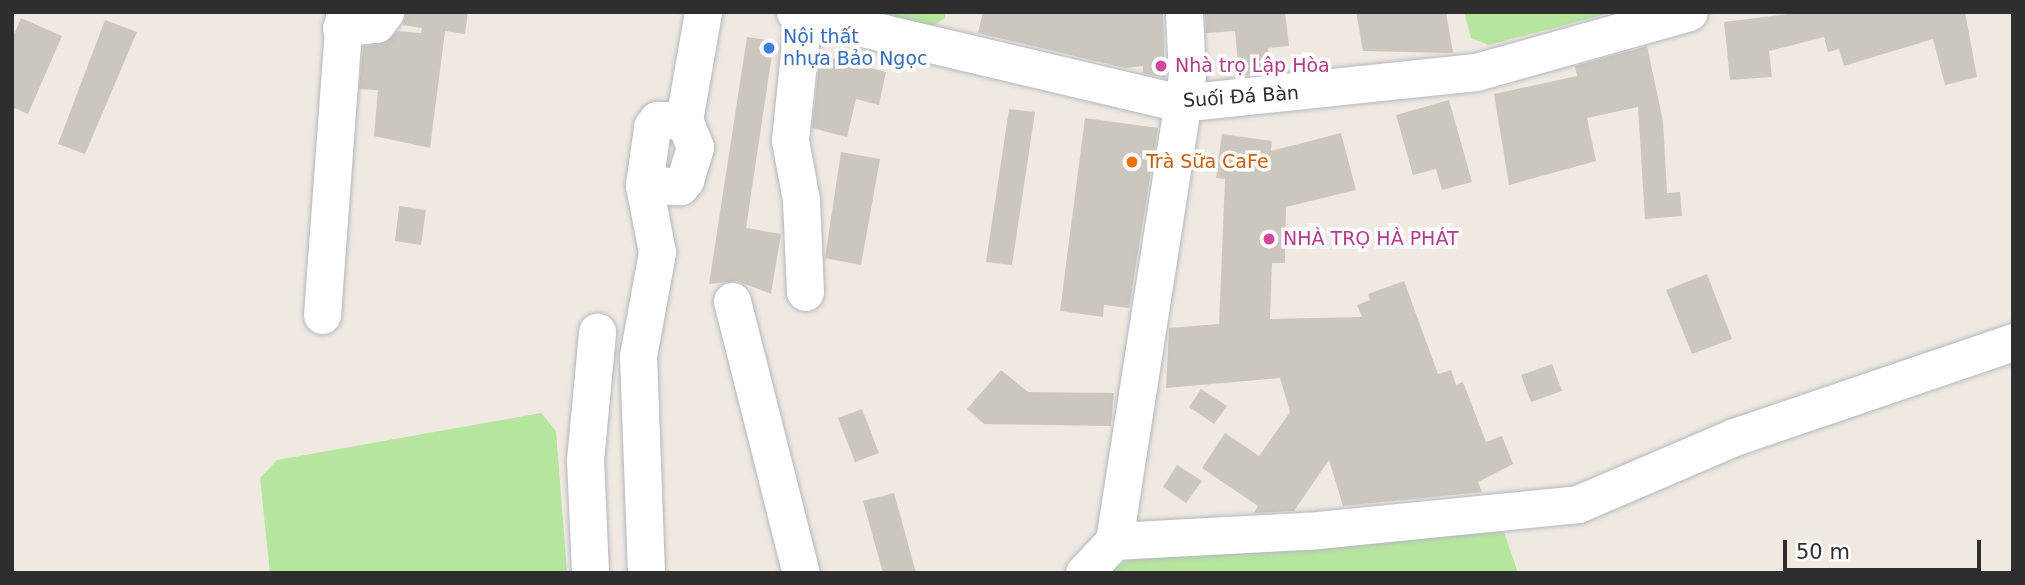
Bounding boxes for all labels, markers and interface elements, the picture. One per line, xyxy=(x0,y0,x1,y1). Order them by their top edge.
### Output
place label: Nội thất nhựa Bảo Ngọc xyxy=(783,26,927,70)
marker: Nội thất nhựa Bảo Ngọc xyxy=(761,40,777,56)
place label: Nhà trọ Lập Hòa xyxy=(1175,55,1330,77)
marker: Nhà trọ Lập Hòa xyxy=(1153,58,1169,74)
street label: Suối Đá Bàn xyxy=(1182,82,1300,112)
place label: Trà Sữa CaFe xyxy=(1146,151,1269,173)
marker: Trà Sữa CaFe xyxy=(1124,154,1140,170)
place label: NHÀ TRỌ HÀ PHÁT xyxy=(1283,228,1459,250)
marker: NHÀ TRỌ HÀ PHÁT xyxy=(1261,231,1277,247)
scale bar xyxy=(1787,526,1985,570)
text: 50 m xyxy=(1796,540,1850,564)

